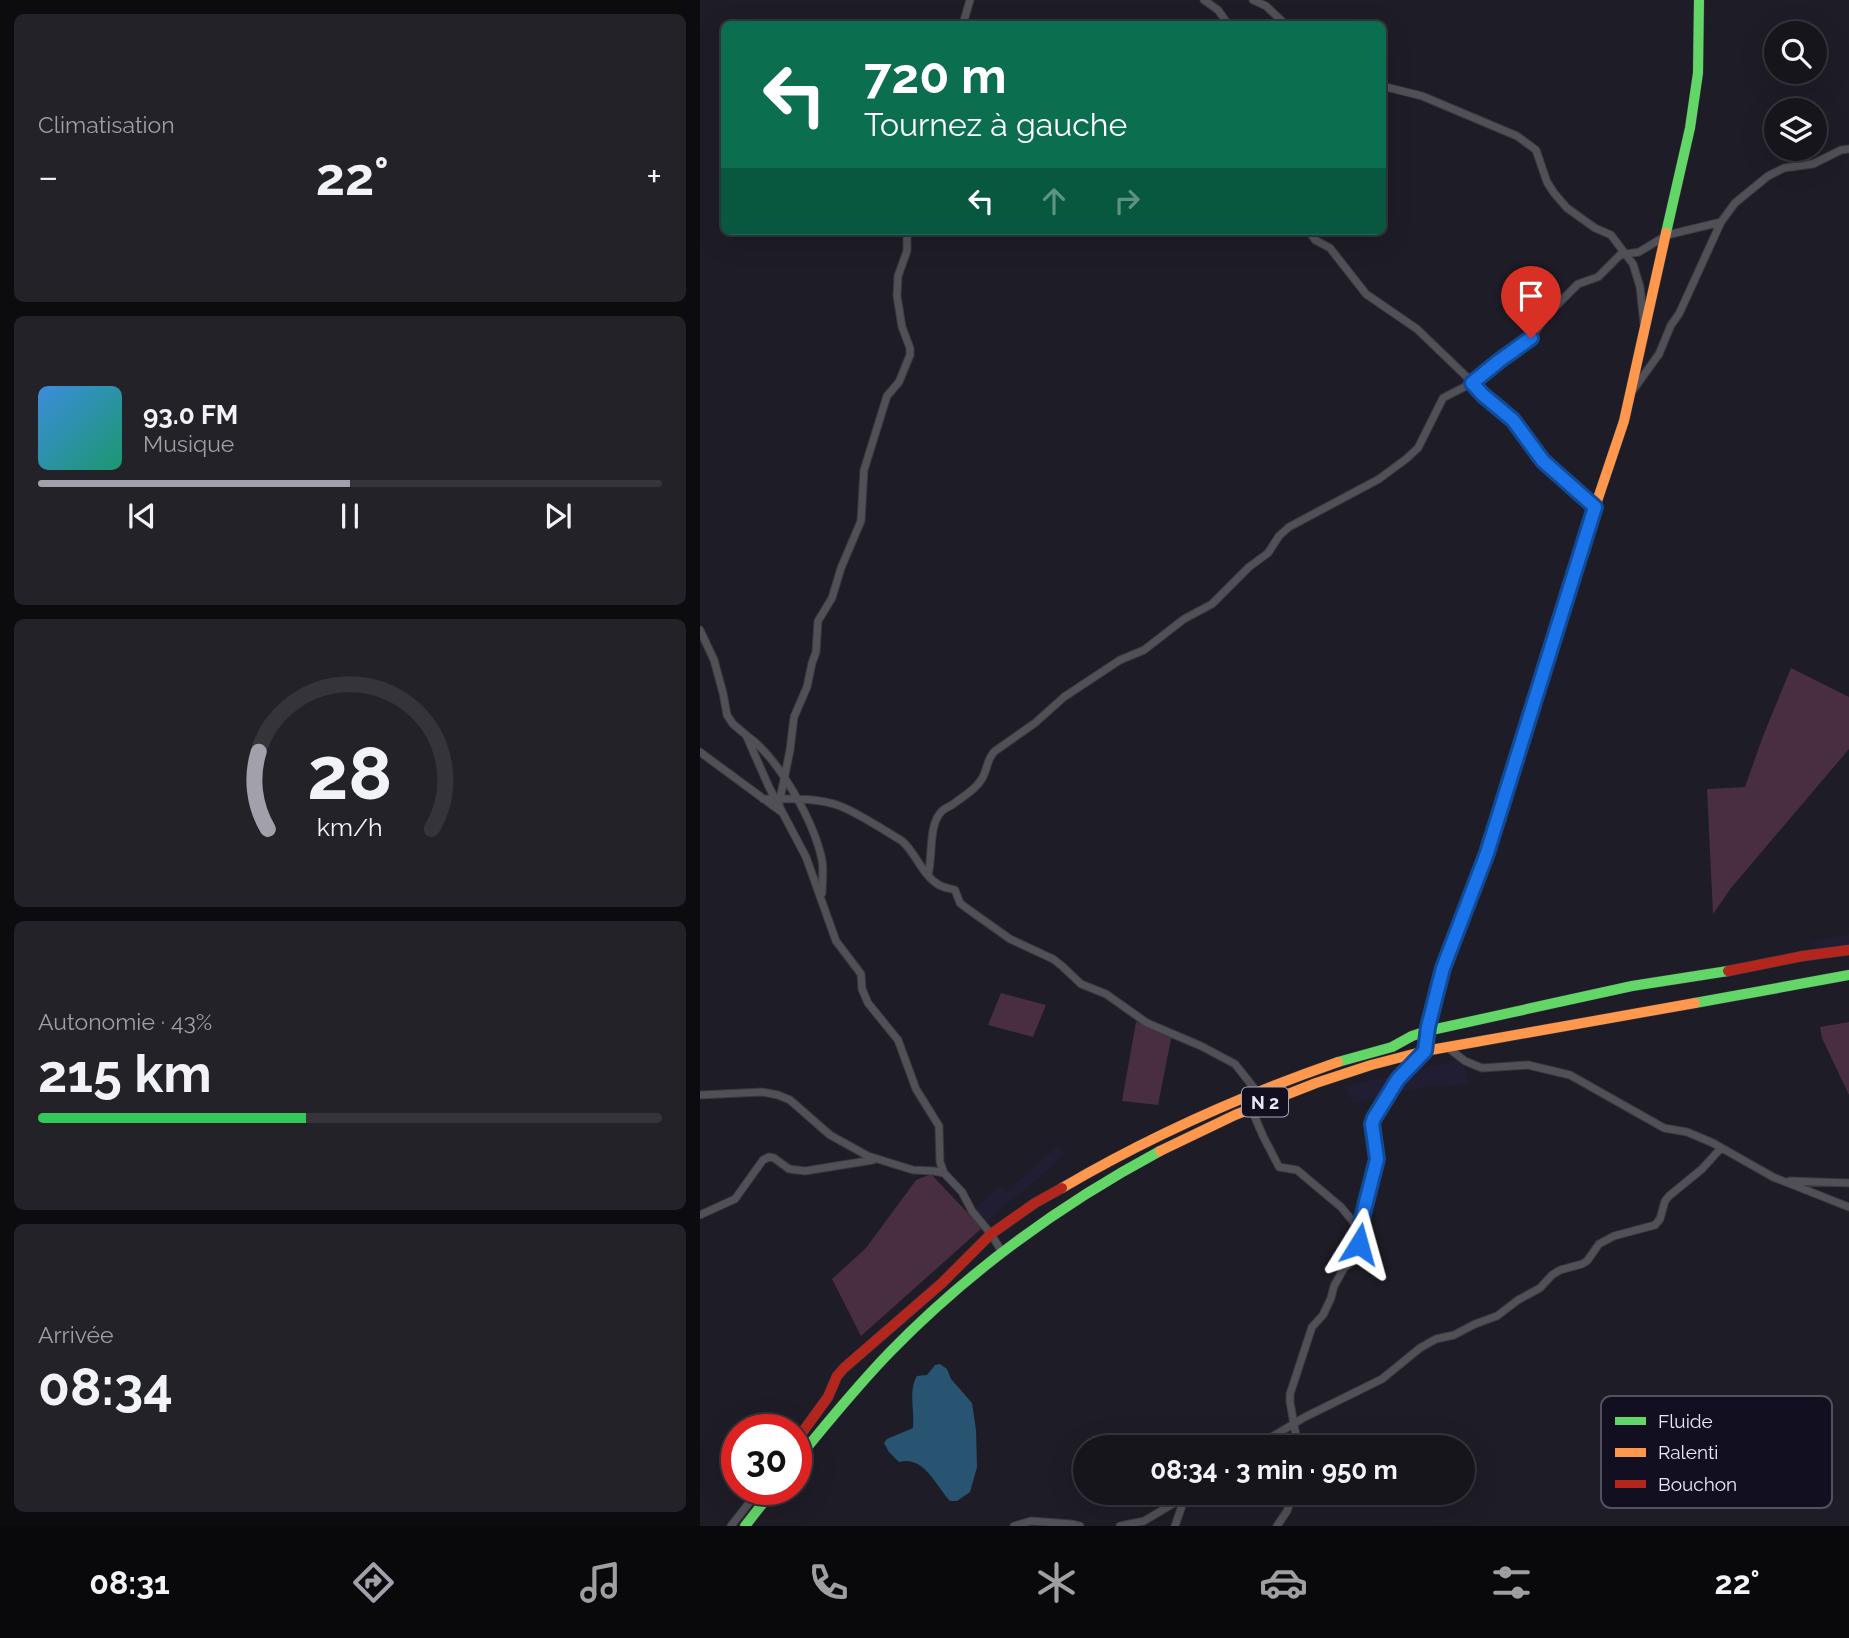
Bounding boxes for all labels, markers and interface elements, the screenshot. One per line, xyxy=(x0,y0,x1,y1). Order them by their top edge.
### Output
map controls xyxy=(1764,21,1827,161)
button: search xyxy=(1764,21,1827,84)
text: 720 m xyxy=(864,47,1007,104)
icon: left xyxy=(749,49,840,140)
button: layers xyxy=(1764,98,1827,161)
text: Tournez à gauche xyxy=(864,106,1127,143)
text: Climatisation xyxy=(38,111,175,138)
text: 22° xyxy=(316,146,389,207)
text: − xyxy=(38,154,58,199)
text: + xyxy=(646,154,662,199)
icon: left xyxy=(962,182,1000,220)
icon: ahead xyxy=(1035,182,1073,220)
icon: right xyxy=(1108,182,1146,220)
pin xyxy=(1501,266,1561,338)
icon: arrive xyxy=(1512,277,1550,315)
text: 93.0 FM xyxy=(143,400,238,430)
text: Musique xyxy=(143,430,234,457)
icon: previous xyxy=(123,497,161,535)
icon: pause xyxy=(331,497,369,535)
icon: next xyxy=(539,497,577,535)
text: 28 xyxy=(307,731,393,816)
text: km/h xyxy=(317,812,383,842)
text: Autonomie · 43% xyxy=(38,1008,212,1035)
text: 215 km xyxy=(38,1043,212,1104)
road number: N 2 xyxy=(1242,1087,1288,1116)
position arrow xyxy=(1322,1207,1396,1281)
text: Arrivée xyxy=(38,1321,114,1348)
text: 08:34 xyxy=(38,1356,173,1417)
legend xyxy=(1601,1396,1832,1508)
text: Fluide xyxy=(1658,1410,1713,1432)
speed limit sign: 30 xyxy=(721,1414,812,1505)
text: Ralenti xyxy=(1658,1441,1718,1463)
text: 08:34 · 3 min · 950 m xyxy=(1150,1455,1398,1485)
text: Bouchon xyxy=(1658,1473,1737,1495)
icon: directions xyxy=(349,1558,398,1607)
icon: music xyxy=(576,1558,625,1607)
icon: phone xyxy=(804,1558,853,1607)
icon: climate xyxy=(1032,1558,1081,1607)
icon: car xyxy=(1259,1558,1308,1607)
icon: filters xyxy=(1487,1558,1536,1607)
text: 08:31 xyxy=(89,1564,170,1601)
text: 22° xyxy=(1715,1564,1760,1601)

